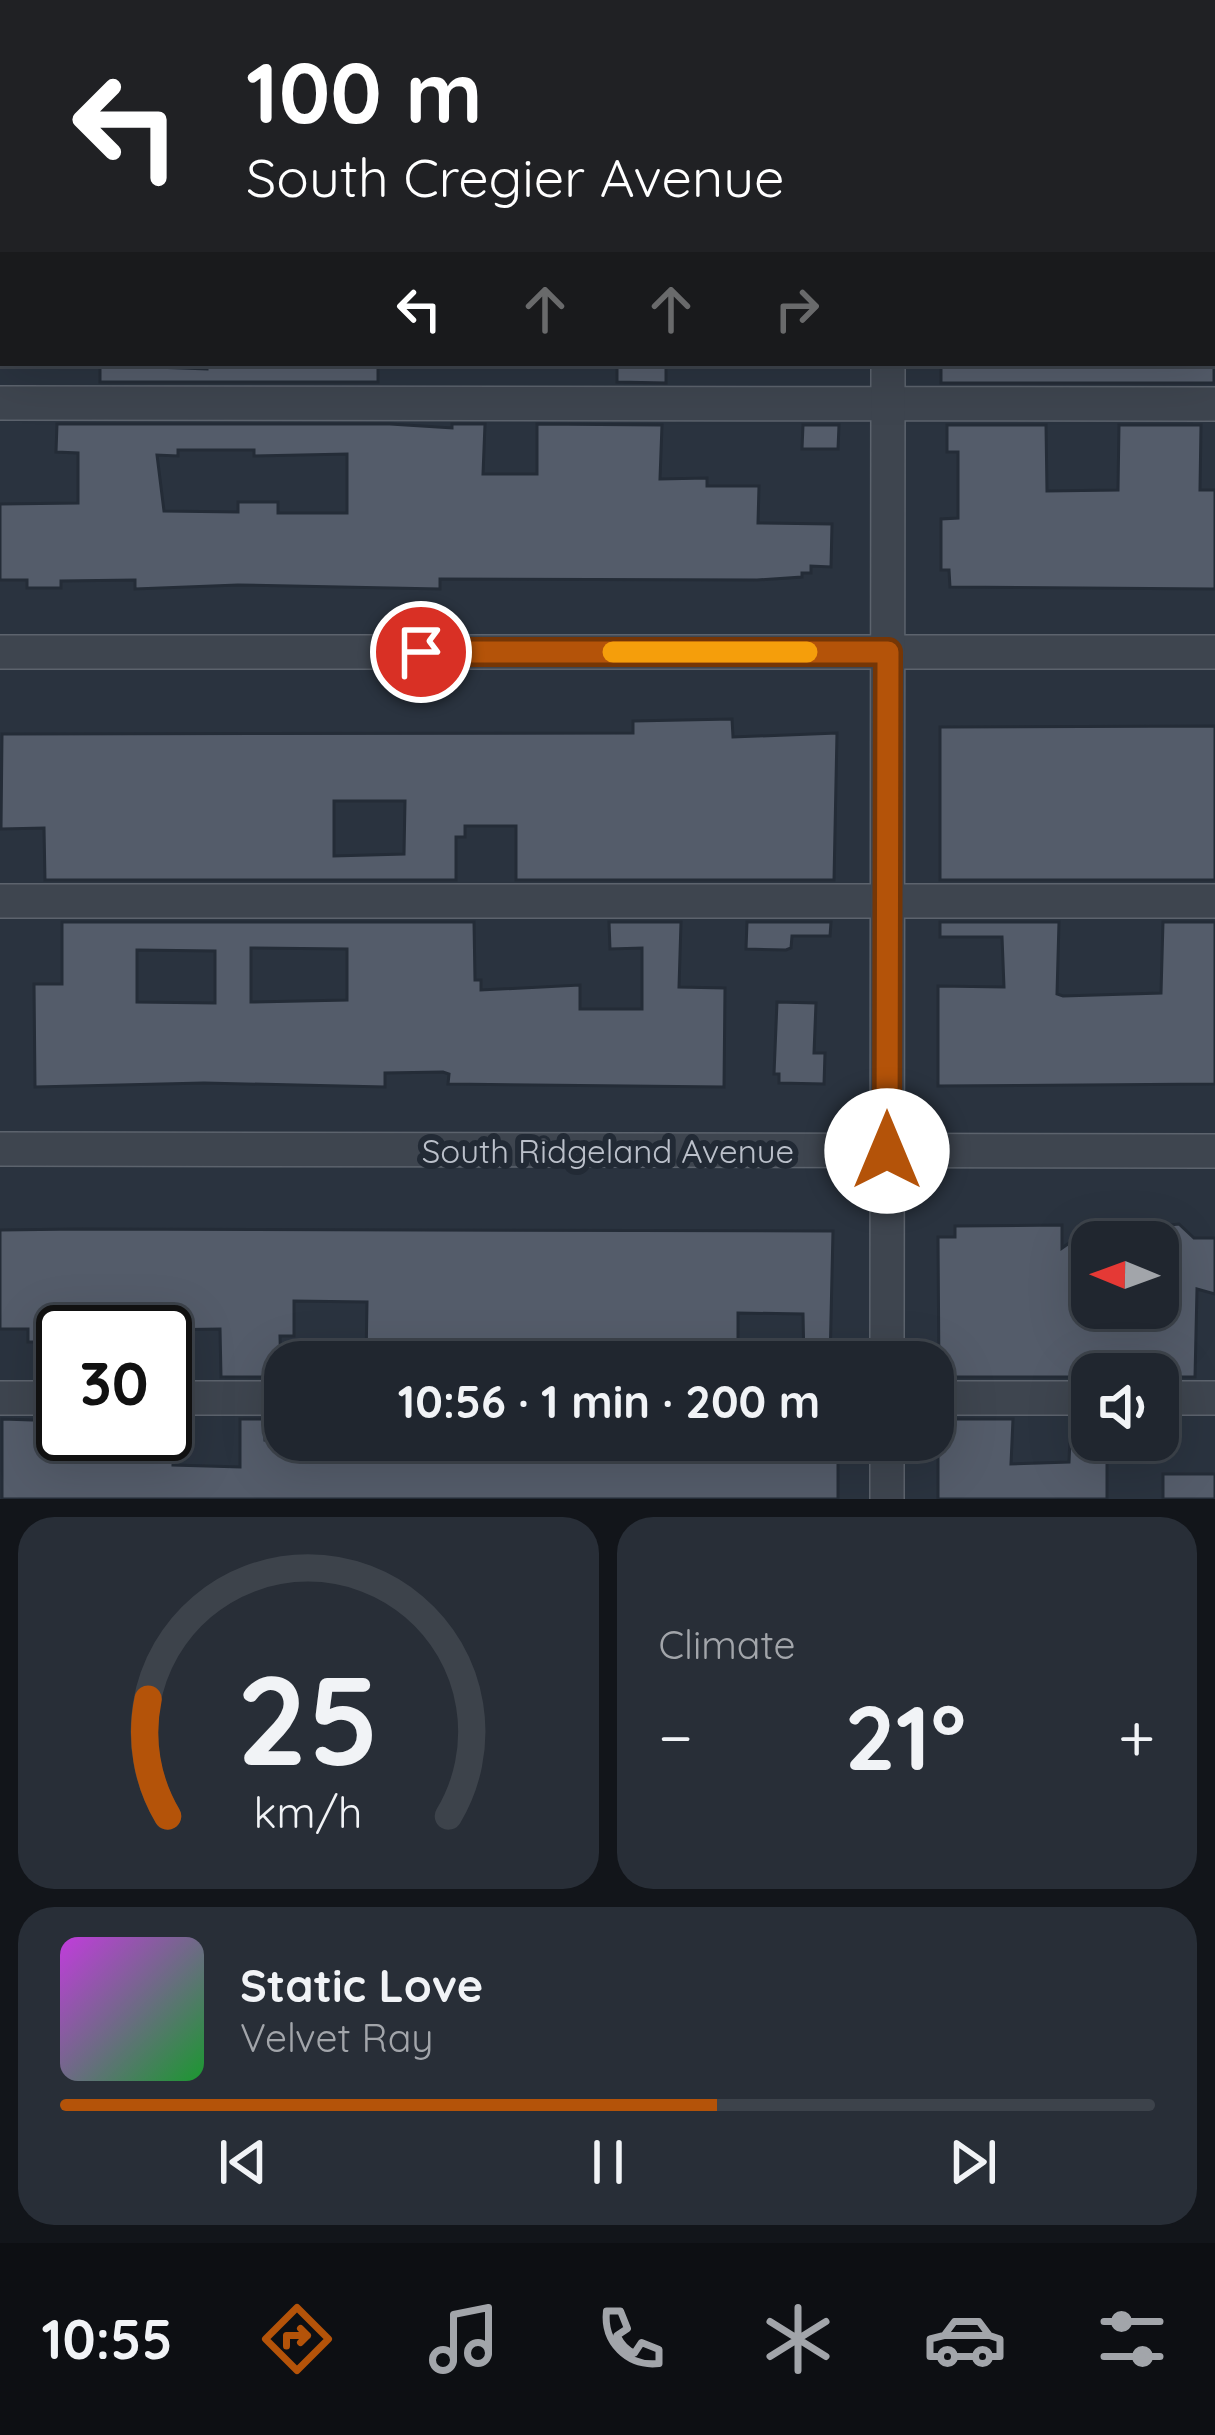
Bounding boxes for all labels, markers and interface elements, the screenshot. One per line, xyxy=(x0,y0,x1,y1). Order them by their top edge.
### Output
text: 100 m xyxy=(246,39,483,144)
icon: left xyxy=(48,48,204,204)
text: South Cregier Avenue xyxy=(246,143,785,211)
icon: left xyxy=(386,276,452,342)
icon: ahead xyxy=(512,276,578,342)
icon: ahead xyxy=(638,276,704,342)
icon: right xyxy=(764,276,830,342)
pin xyxy=(370,601,472,703)
icon: arrive xyxy=(388,619,454,685)
position arrow xyxy=(824,1088,950,1214)
street label: South Ridgeland Avenue xyxy=(422,1130,794,1171)
north arrow xyxy=(1071,1221,1179,1329)
map controls xyxy=(1071,1221,1179,1461)
speed limit sign: 30 xyxy=(36,1305,192,1461)
button: sound xyxy=(1071,1353,1179,1461)
text: 10:56 · 1 min · 200 m xyxy=(398,1373,820,1429)
text: Climate xyxy=(659,1620,796,1669)
text: 25 xyxy=(237,1640,380,1796)
text: 21° xyxy=(845,1680,966,1793)
text: − xyxy=(659,1695,693,1778)
text: + xyxy=(1118,1695,1155,1778)
text: km/h xyxy=(254,1785,363,1839)
text: Static Love xyxy=(240,1957,483,2013)
text: Velvet Ray xyxy=(240,2013,433,2062)
icon: previous xyxy=(210,2129,276,2195)
icon: pause xyxy=(575,2129,641,2195)
icon: next xyxy=(940,2129,1006,2195)
icon: directions xyxy=(255,2297,339,2381)
icon: music xyxy=(422,2297,506,2381)
icon: phone xyxy=(589,2297,673,2381)
icon: climate xyxy=(756,2297,840,2381)
icon: car xyxy=(923,2297,1007,2381)
icon: filters xyxy=(1090,2297,1174,2381)
text: 10:55 xyxy=(41,2305,173,2373)

